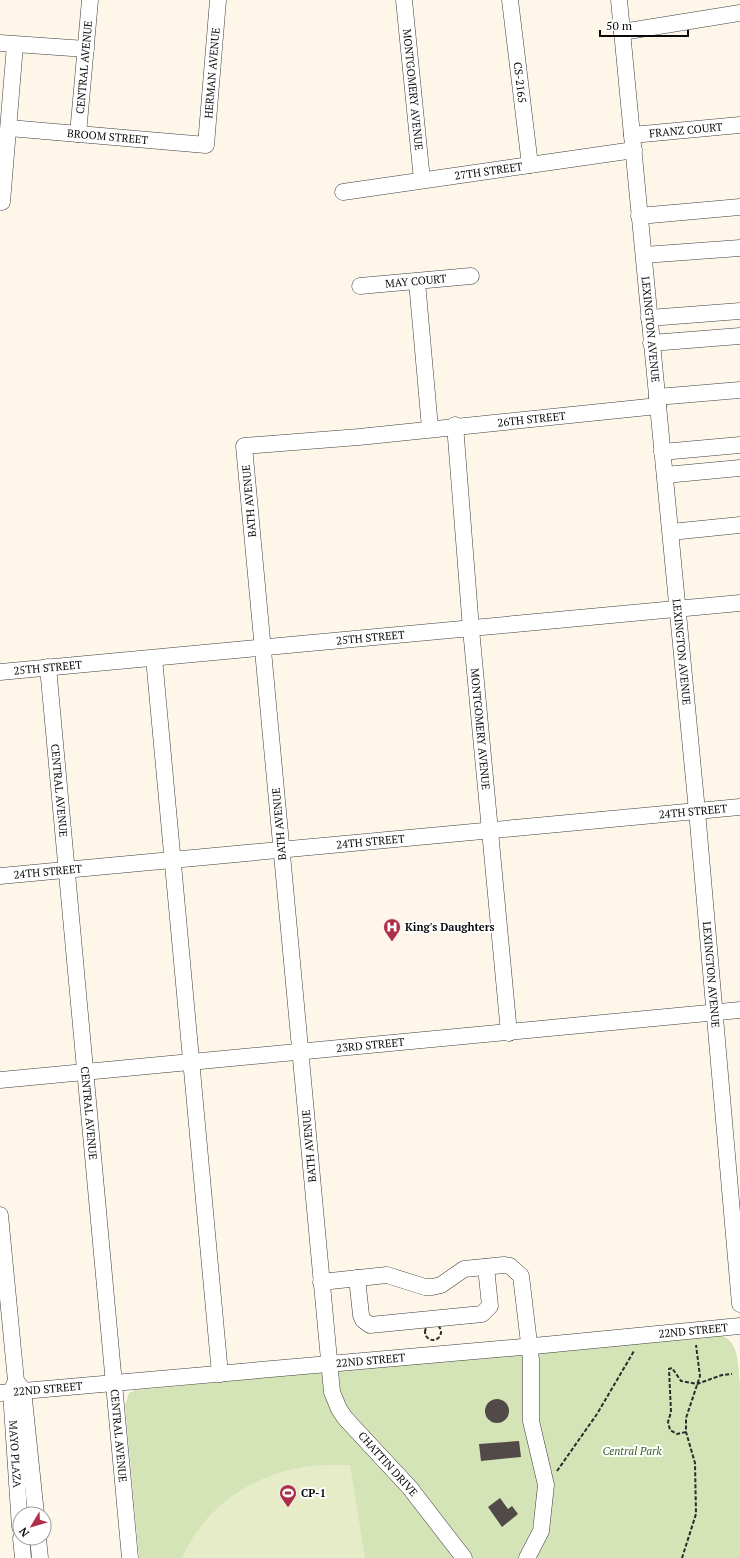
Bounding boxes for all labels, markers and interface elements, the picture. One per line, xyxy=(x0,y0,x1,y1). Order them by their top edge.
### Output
scale bar xyxy=(600,12,688,38)
text: 50 m xyxy=(606,18,633,33)
street label: CENTRAL AVENUE xyxy=(73,20,95,115)
street label: HERMAN AVENUE xyxy=(201,27,223,119)
street label: MONTGOMERY AVENUE xyxy=(400,28,426,151)
street label: CS-2165 xyxy=(511,61,529,104)
street label: FRANZ COURT xyxy=(648,120,723,140)
street label: BROOM STREET xyxy=(67,126,149,147)
street label: 27TH STREET xyxy=(454,159,524,183)
street label: MAY COURT xyxy=(385,271,447,291)
street label: LEXINGTON AVENUE xyxy=(639,276,663,383)
street label: 26TH STREET xyxy=(497,409,567,430)
street label: BATH AVENUE xyxy=(239,464,259,538)
street label: LEXINGTON AVENUE xyxy=(670,598,694,706)
street label: 25TH STREET xyxy=(336,627,405,648)
street label: 25TH STREET xyxy=(13,657,83,678)
street label: MONTGOMERY AVENUE xyxy=(468,668,493,790)
street label: CENTRAL AVENUE xyxy=(48,743,71,838)
street label: BATH AVENUE xyxy=(269,787,289,861)
street label: 24TH STREET xyxy=(658,801,728,822)
street label: 24TH STREET xyxy=(336,831,405,852)
street label: 24TH STREET xyxy=(13,861,83,882)
hospital icon: King's Daughters xyxy=(382,917,402,942)
place label: King's Daughters xyxy=(405,920,495,934)
street label: LEXINGTON AVENUE xyxy=(700,921,723,1028)
street label: 23RD STREET xyxy=(336,1035,405,1055)
street label: CENTRAL AVENUE xyxy=(78,1066,100,1160)
street label: BATH AVENUE xyxy=(299,1109,319,1183)
street label: 22ND STREET xyxy=(658,1320,729,1341)
street label: 22ND STREET xyxy=(335,1350,406,1370)
street label: 22ND STREET xyxy=(13,1379,83,1399)
street label: CENTRAL AVENUE xyxy=(107,1388,130,1483)
street label: MAYO PLAZA xyxy=(6,1420,24,1489)
street label: CHATTIN DRIVE xyxy=(355,1429,421,1499)
park label: Central Park xyxy=(602,1444,662,1458)
sports icon: CP-1 xyxy=(278,1483,298,1508)
place label: CP-1 xyxy=(301,1486,326,1500)
north arrow xyxy=(12,1506,52,1546)
text: N xyxy=(16,1524,32,1540)

